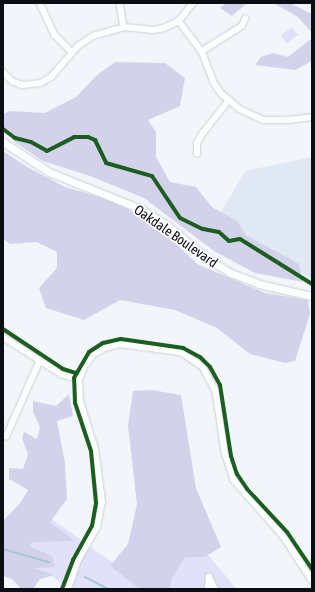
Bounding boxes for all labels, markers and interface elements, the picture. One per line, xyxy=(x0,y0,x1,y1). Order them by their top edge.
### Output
street label: Oakdale Boulevard xyxy=(131,201,221,271)

